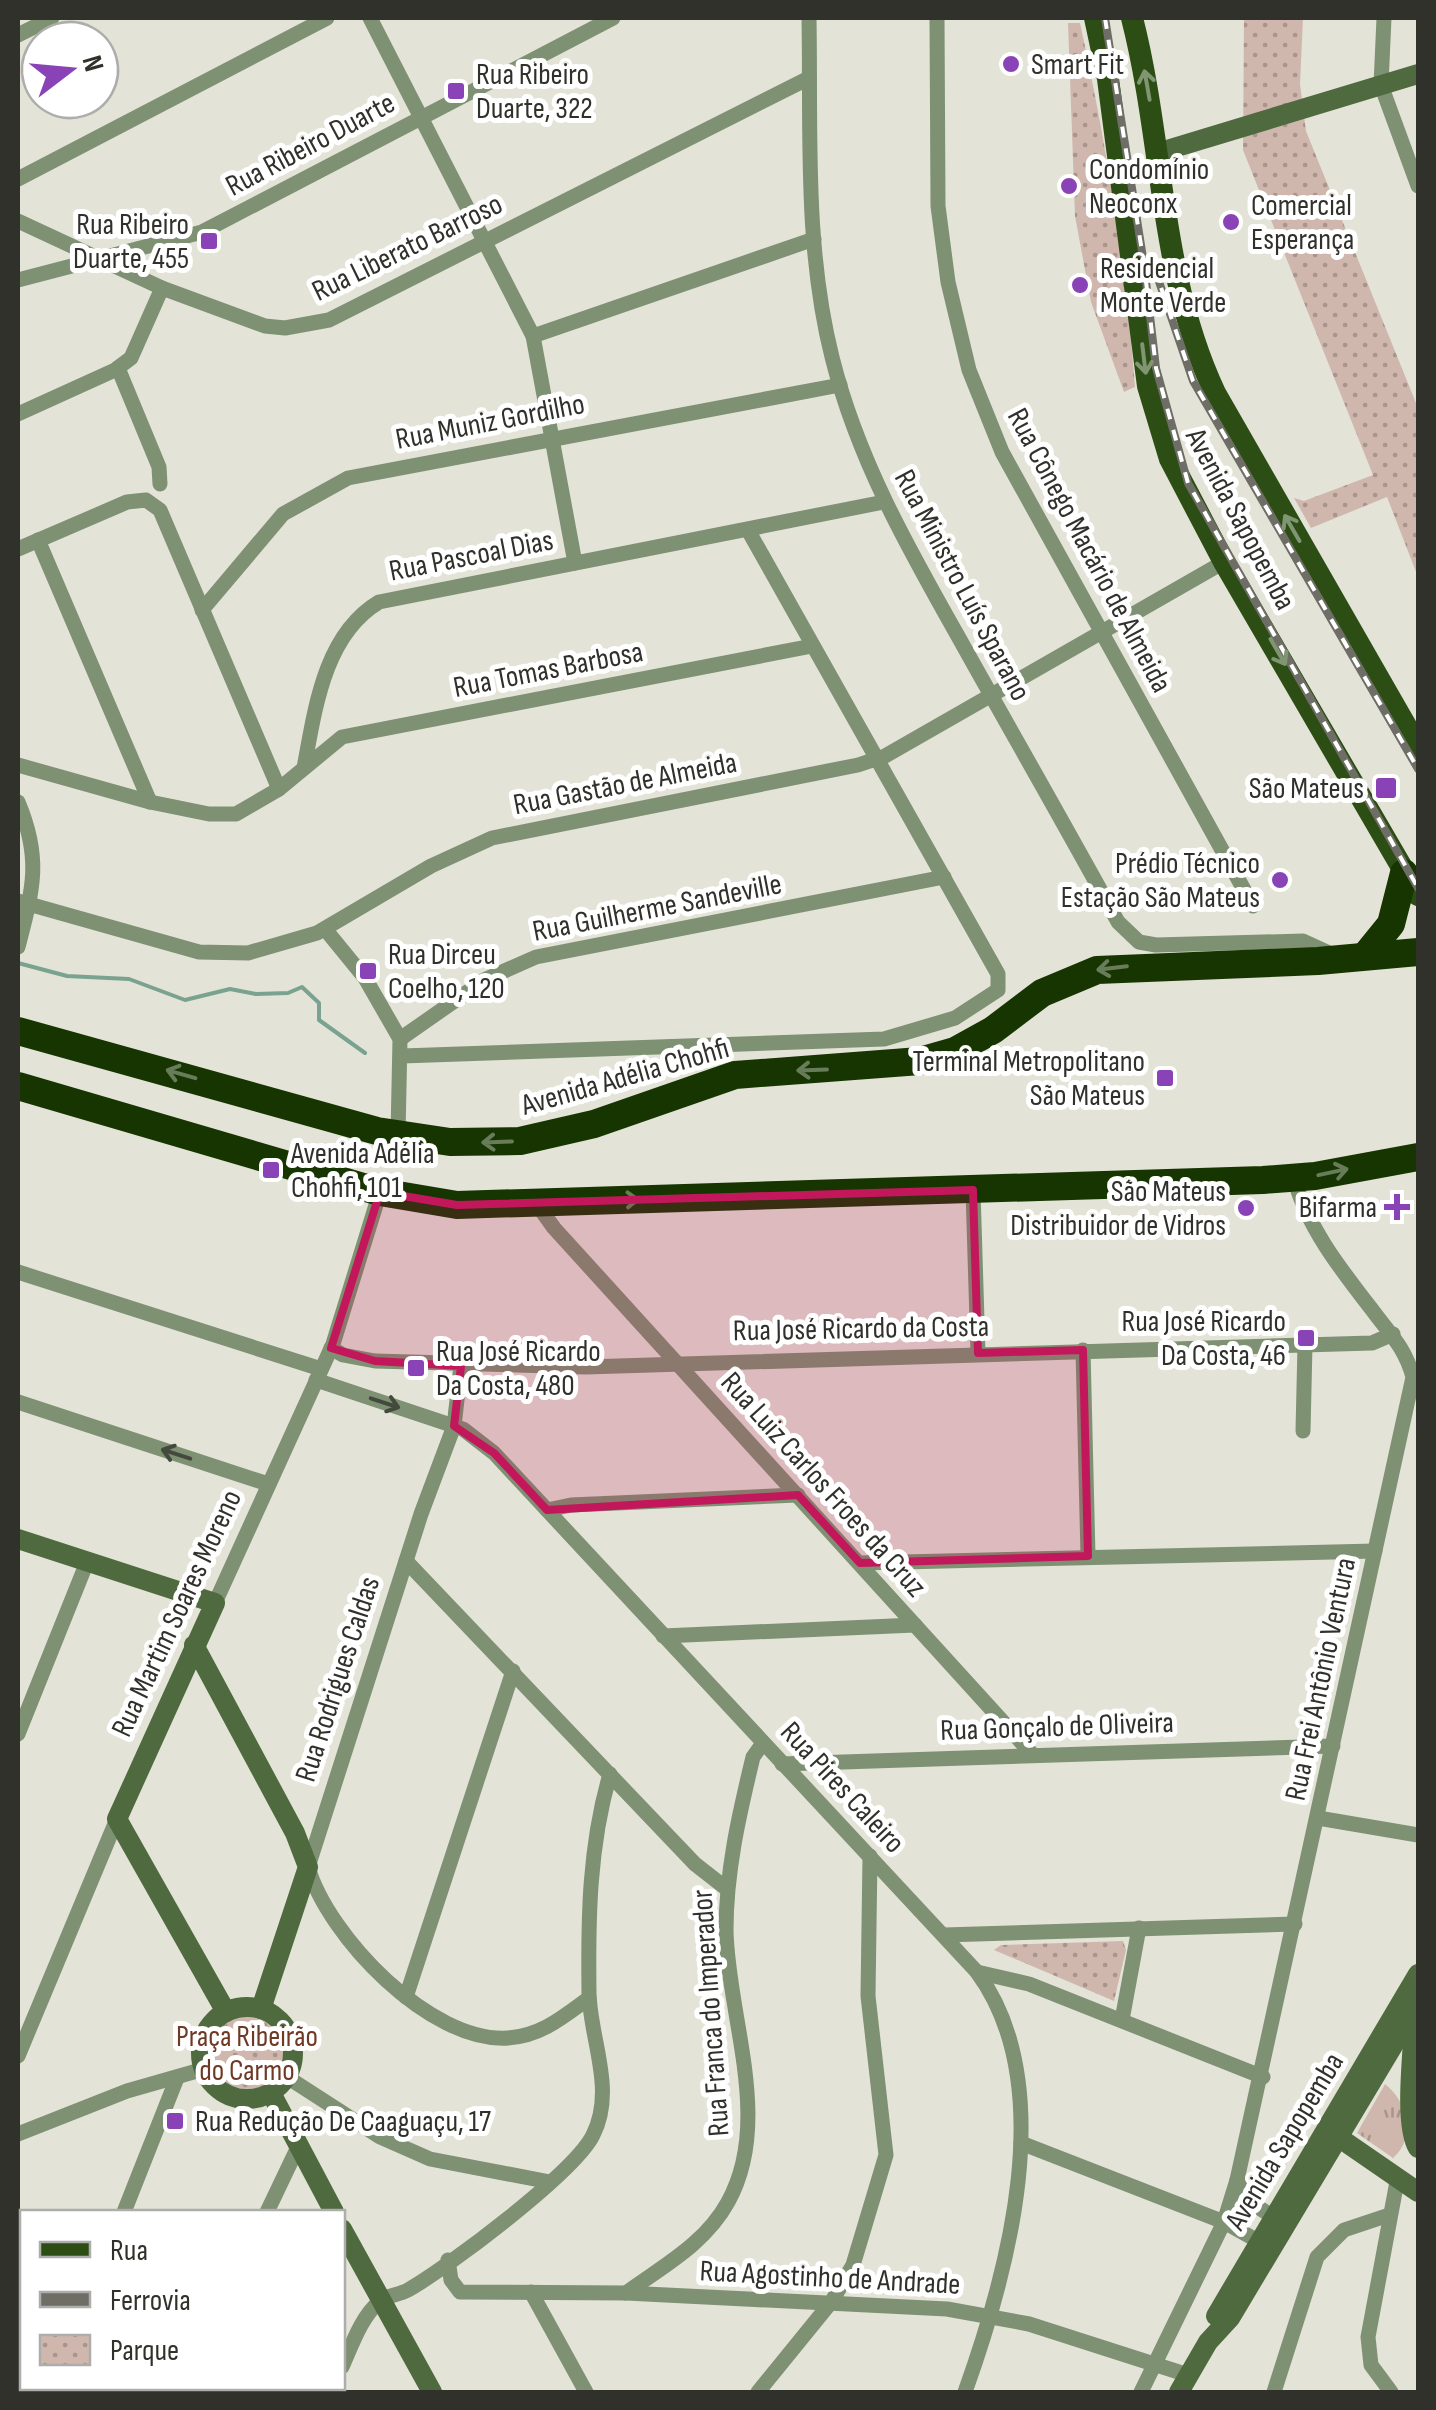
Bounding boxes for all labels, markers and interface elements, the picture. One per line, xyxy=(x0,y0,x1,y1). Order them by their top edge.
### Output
north arrow xyxy=(20,20,120,120)
place label: Smart Fit xyxy=(1031,47,1124,83)
text: N xyxy=(75,52,111,75)
marker: Smart Fit xyxy=(1000,53,1022,75)
place label: Rua Ribeiro Duarte, 322 xyxy=(476,57,593,127)
one-way arrow xyxy=(1137,69,1156,102)
marker: Rua Ribeiro Duarte, 322 xyxy=(445,80,467,102)
street label: Rua Ribeiro Duarte xyxy=(220,85,401,205)
place label: Condomínio Neoconx xyxy=(1089,152,1209,222)
marker: Condomínio Neoconx xyxy=(1058,175,1080,197)
street label: Rua Liberato Barroso xyxy=(306,186,508,309)
place label: Comercial Esperança xyxy=(1251,188,1354,258)
place label: Rua Ribeiro Duarte, 455 xyxy=(73,207,189,277)
marker: Comercial Esperança xyxy=(1220,211,1242,233)
marker: Rua Ribeiro Duarte, 455 xyxy=(198,230,220,252)
place label: Residencial Monte Verde xyxy=(1100,251,1226,321)
marker: Residencial Monte Verde xyxy=(1069,274,1091,296)
one-way arrow xyxy=(1135,342,1154,375)
street label: Rua Muniz Gordilho xyxy=(393,386,588,458)
street label: Rua Cônego Macário de Almeida xyxy=(999,402,1179,699)
street label: Avenida Sapopemba xyxy=(1177,422,1303,616)
street label: Rua Ministro Luís Sparano xyxy=(886,464,1038,707)
one-way arrow xyxy=(1282,515,1302,543)
street label: Rua Pascoal Dias xyxy=(386,522,556,590)
street label: Rua Tomas Barbosa xyxy=(450,634,646,706)
one-way arrow xyxy=(1268,637,1288,666)
street label: Rua Gastão de Almeida xyxy=(510,745,740,823)
place label: São Mateus xyxy=(1249,771,1364,807)
marker: São Mateus xyxy=(1373,775,1399,801)
place label: Prédio Técnico Estação São Mateus xyxy=(1061,846,1260,916)
street label: Rua Guilherme Sandeville xyxy=(530,866,785,950)
marker: Prédio Técnico Estação São Mateus xyxy=(1269,869,1291,891)
place label: Rua Dirceu Coelho, 120 xyxy=(388,937,505,1007)
marker: Rua Dirceu Coelho, 120 xyxy=(357,960,379,982)
one-way arrow xyxy=(1096,960,1128,978)
street label: Avenida Adélia Chohfi xyxy=(516,1030,733,1124)
place label: Terminal Metropolitano São Mateus xyxy=(913,1044,1145,1114)
one-way arrow xyxy=(796,1060,828,1079)
one-way arrow xyxy=(166,1064,197,1082)
marker: Terminal Metropolitano São Mateus xyxy=(1154,1067,1176,1089)
one-way arrow xyxy=(482,1132,514,1151)
place label: Avenida Adélia Chohfi, 101 xyxy=(290,1136,435,1206)
marker: Avenida Adélia Chohfi, 101 xyxy=(260,1159,282,1181)
one-way arrow xyxy=(1316,1162,1348,1180)
place label: São Mateus Distribuidor de Vidros xyxy=(1010,1174,1226,1244)
place label: Bifarma xyxy=(1299,1190,1377,1226)
one-way arrow xyxy=(607,1191,639,1210)
marker: Bifarma xyxy=(1386,1196,1408,1218)
marker: São Mateus Distribuidor de Vidros xyxy=(1235,1197,1257,1219)
place label: Rua José Ricardo Da Costa, 46 xyxy=(1121,1304,1286,1374)
street label: Rua José Ricardo da Costa xyxy=(733,1309,989,1349)
marker: Rua José Ricardo Da Costa, 46 xyxy=(1295,1327,1317,1349)
place label: Rua José Ricardo Da Costa, 480 xyxy=(436,1334,601,1404)
marker: Rua José Ricardo Da Costa, 480 xyxy=(405,1357,427,1379)
street label: Rua Luiz Carlos Froes da Cruz xyxy=(713,1365,934,1605)
one-way arrow xyxy=(368,1395,400,1413)
one-way arrow xyxy=(160,1444,192,1462)
street label: Rua Martim Soares Moreno xyxy=(104,1484,250,1743)
street label: Rua Frei Antônio Ventura xyxy=(1278,1555,1364,1804)
street label: Rua Rodrigues Caldas xyxy=(288,1572,388,1786)
street label: Rua Gonçalo de Oliveira xyxy=(940,1705,1174,1749)
street label: Rua Pires Caleiro xyxy=(772,1715,912,1861)
street label: Rua Franca do Imperador xyxy=(684,1888,738,2138)
park label: Praça Ribeirão do Carmo xyxy=(176,2019,318,2089)
street label: Avenida Sapopemba xyxy=(1217,2046,1352,2237)
place label: Rua Redução De Caaguaçu, 17 xyxy=(195,2104,491,2140)
marker: Rua Redução De Caaguaçu, 17 xyxy=(164,2110,186,2132)
legend xyxy=(20,2210,345,2390)
text: Rua xyxy=(110,2233,148,2269)
street label: Rua Agostinho de Andrade xyxy=(699,2253,961,2303)
text: Ferrovia xyxy=(110,2283,191,2319)
text: Parque xyxy=(110,2333,179,2369)

